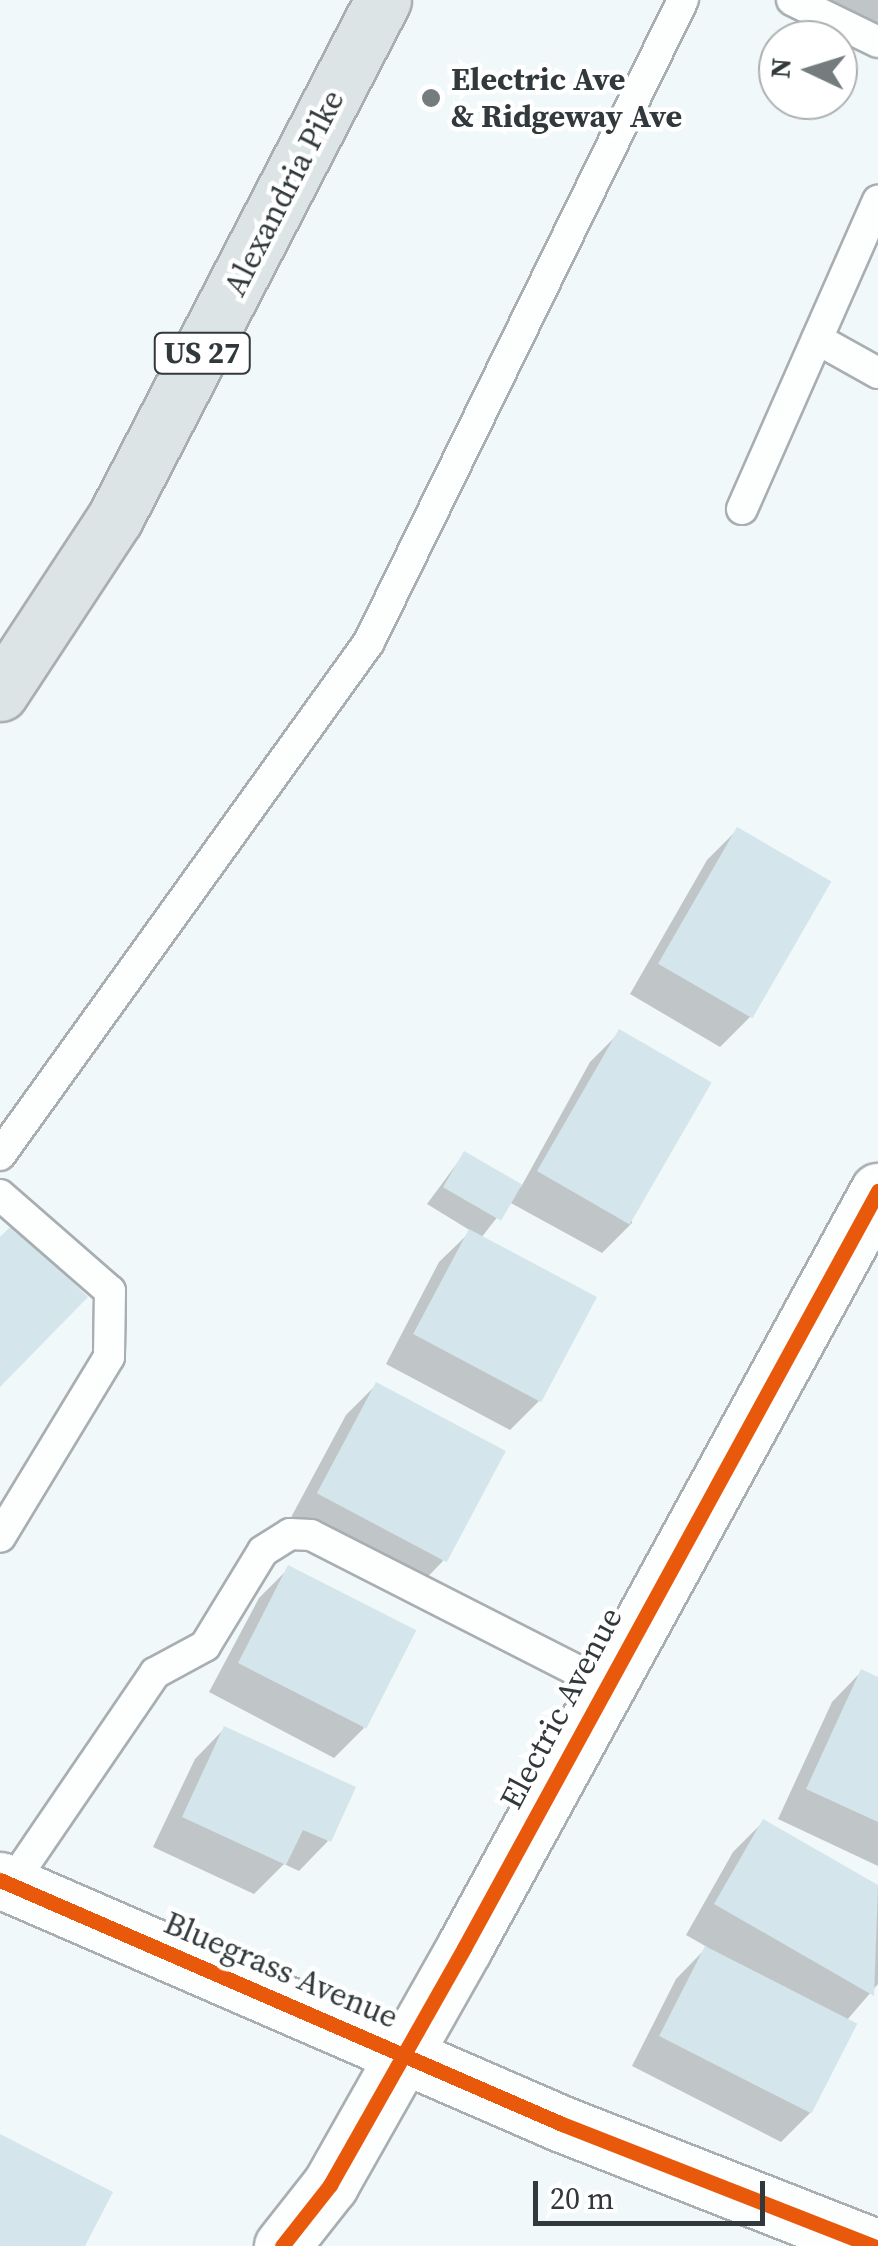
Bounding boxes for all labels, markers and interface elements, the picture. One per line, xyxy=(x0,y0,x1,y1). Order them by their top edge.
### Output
north arrow xyxy=(758,20,858,120)
text: N xyxy=(760,57,800,80)
place label: Electric Ave & Ridgeway Ave xyxy=(451,61,682,136)
street label: Alexandria Pike xyxy=(216,84,352,302)
marker: Electric Ave & Ridgeway Ave xyxy=(420,87,442,109)
road number: US 27 xyxy=(152,328,252,378)
street label: Electric Avenue xyxy=(492,1601,630,1815)
street label: Bluegrass Avenue xyxy=(158,1903,404,2037)
scale bar xyxy=(538,2161,770,2223)
text: 20 m xyxy=(550,2178,614,2219)

